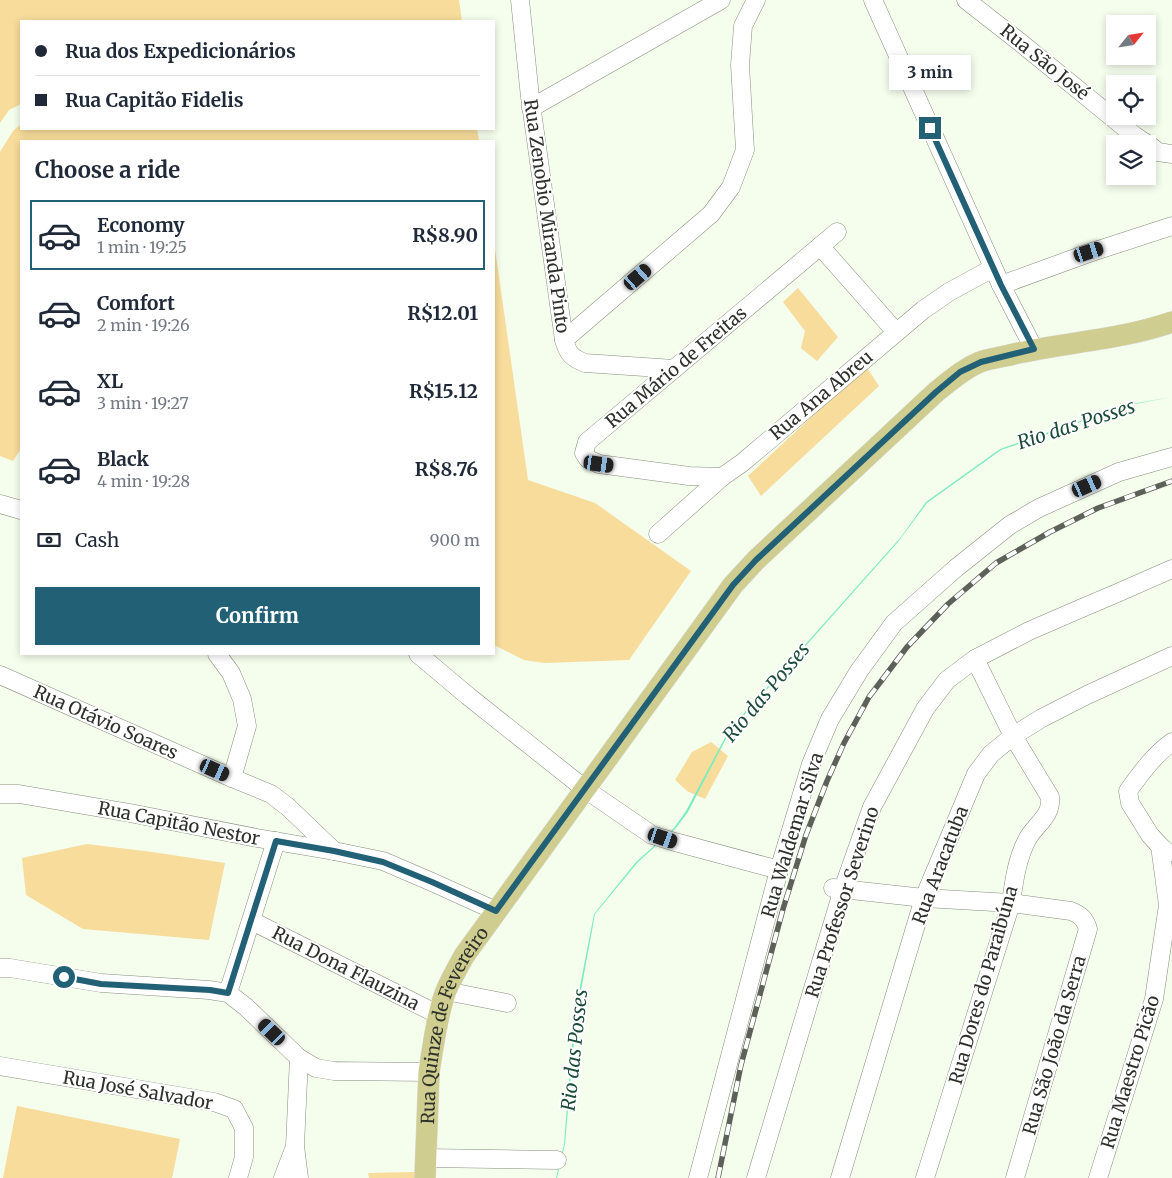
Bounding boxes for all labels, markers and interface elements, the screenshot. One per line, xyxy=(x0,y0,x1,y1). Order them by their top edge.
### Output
north arrow xyxy=(1106,15,1156,65)
map controls xyxy=(1106,15,1156,185)
street label: Rua São José xyxy=(996,19,1094,105)
text: Rua dos Expedicionários xyxy=(65,39,296,63)
callout: 3 min xyxy=(889,56,971,90)
text: 3 min xyxy=(907,62,953,82)
button: locate xyxy=(1106,75,1156,125)
text: Rua Capitão Fidelis xyxy=(65,88,243,112)
street label: Rua Zenobio Miranda Pinto xyxy=(519,97,575,335)
route end xyxy=(919,117,941,139)
button: layers xyxy=(1106,135,1156,185)
text: Choose a ride xyxy=(35,156,180,184)
icon: car xyxy=(37,213,82,258)
text: Economy xyxy=(97,213,185,237)
text: R$8.90 xyxy=(412,223,478,247)
text: 1 min · 19:25 xyxy=(97,237,187,257)
car xyxy=(1072,240,1105,264)
car xyxy=(621,261,654,293)
icon: car xyxy=(37,291,82,336)
text: Comfort xyxy=(97,291,175,315)
text: R$12.01 xyxy=(407,301,478,325)
street label: Rua Mário de Freitas xyxy=(601,301,751,433)
text: 2 min · 19:26 xyxy=(97,315,190,335)
street label: Rua Ana Abreu xyxy=(765,345,877,445)
icon: car xyxy=(37,369,82,414)
text: XL xyxy=(97,369,123,393)
text: R$15.12 xyxy=(409,379,478,403)
text: 3 min · 19:27 xyxy=(97,393,189,413)
water label: Rio das Posses xyxy=(1014,394,1138,454)
icon: car xyxy=(37,447,82,492)
text: Black xyxy=(97,447,149,471)
car xyxy=(583,454,614,474)
text: R$8.76 xyxy=(415,457,478,481)
text: 4 min · 19:28 xyxy=(97,471,190,491)
car xyxy=(1070,473,1103,499)
icon: cash xyxy=(35,526,63,554)
text: Cash xyxy=(75,528,119,552)
text: 900 m xyxy=(430,530,480,550)
button: Confirm xyxy=(35,587,480,645)
water label: Rio das Posses xyxy=(717,637,815,747)
street label: Rua Otávio Soares xyxy=(30,680,182,764)
street label: Rua Waldemar Silva xyxy=(756,749,828,920)
car xyxy=(198,757,231,783)
street label: Rua Capitão Nestor xyxy=(96,796,262,850)
street label: Rua Aracatuba xyxy=(907,802,973,927)
street label: Rua Professor Severino xyxy=(800,803,884,1001)
car xyxy=(646,826,679,850)
street label: Rua Dores do Paraibúna xyxy=(944,883,1022,1087)
street label: Rua Dona Flauzina xyxy=(269,921,424,1015)
street label: Rua Quinze de Fevereiro xyxy=(416,922,493,1125)
street label: Rua São João da Serra xyxy=(1017,952,1091,1137)
route start xyxy=(53,966,75,988)
water label: Rio das Posses xyxy=(556,988,592,1112)
street label: Rua Maestro Picão xyxy=(1096,992,1164,1152)
car xyxy=(255,1016,288,1048)
street label: Rua José Salvador xyxy=(61,1065,215,1115)

